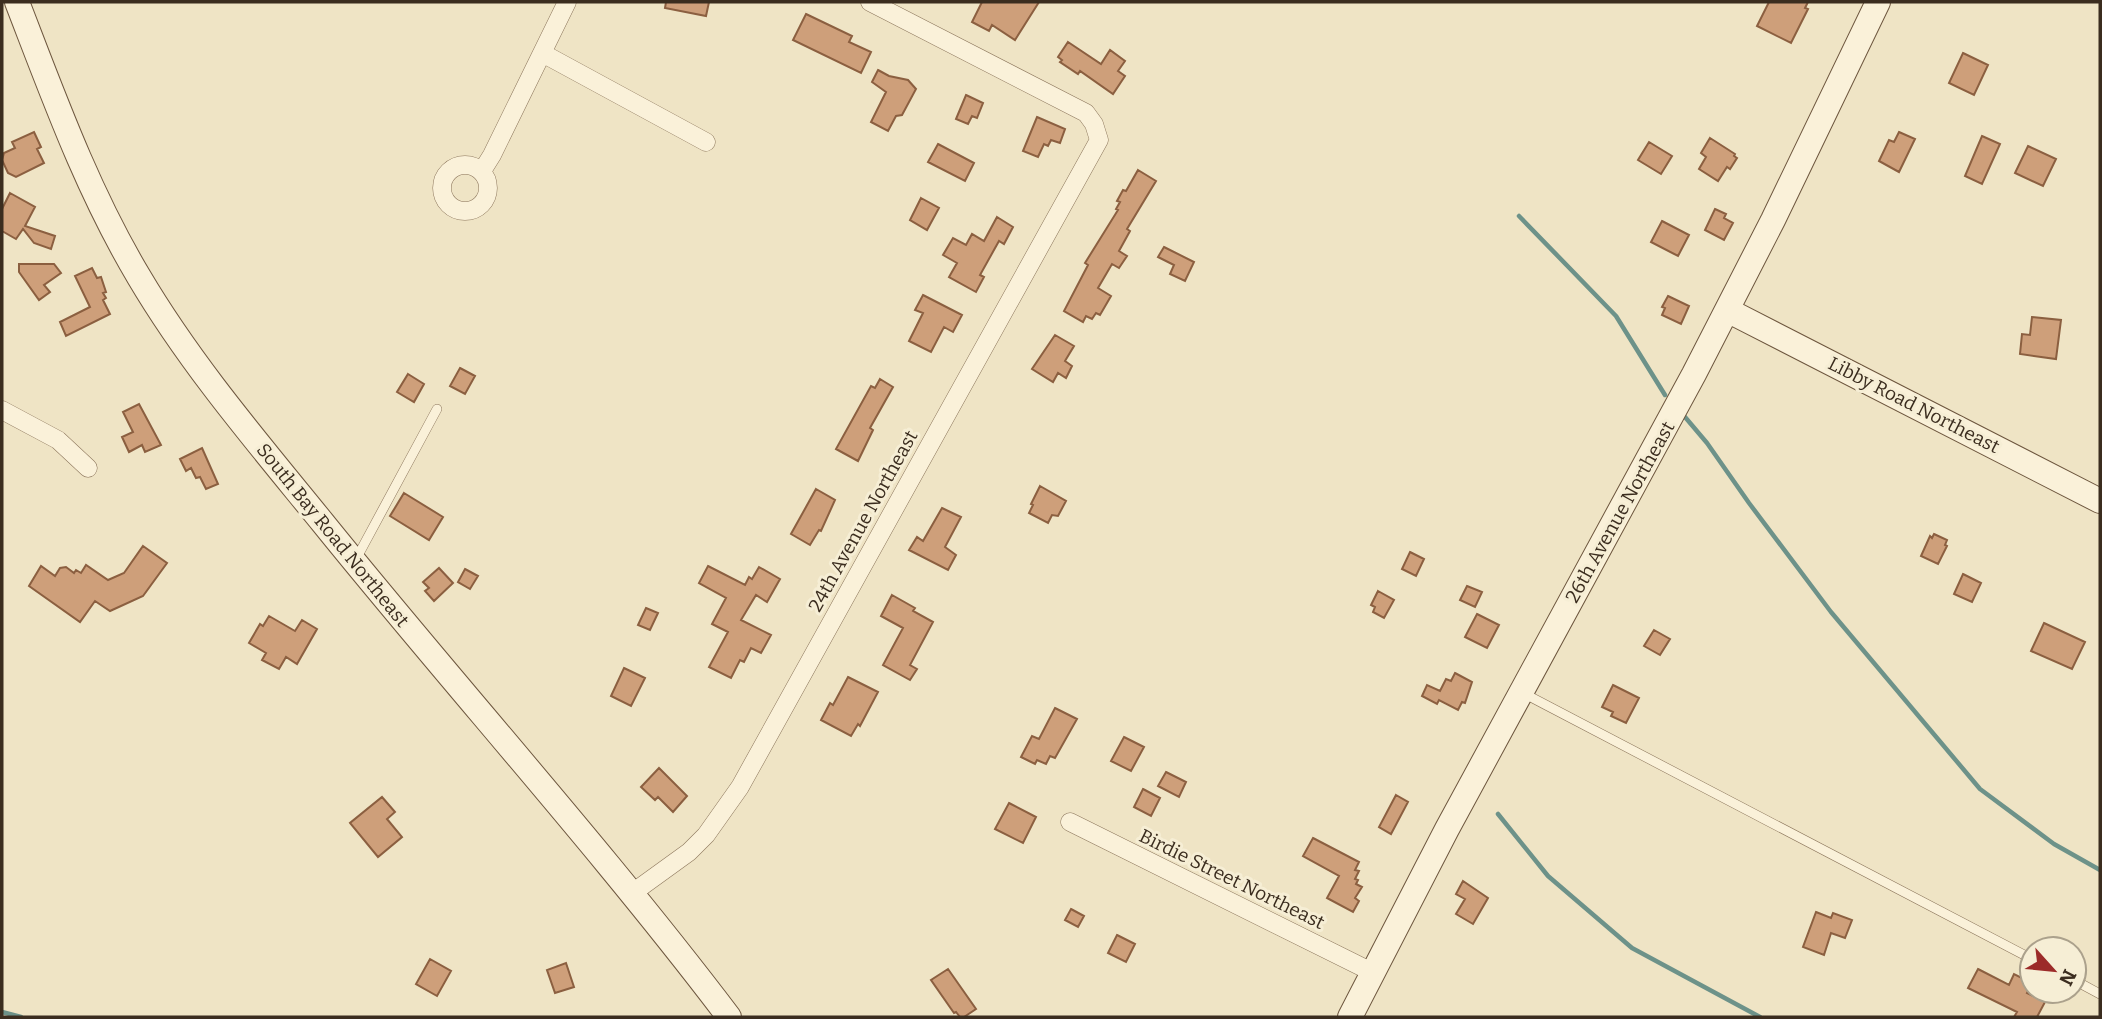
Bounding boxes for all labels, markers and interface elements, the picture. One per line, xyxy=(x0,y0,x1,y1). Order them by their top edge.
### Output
street label: Libby Road Northeast xyxy=(1825,352,2004,458)
street label: 26th Avenue Northeast xyxy=(1561,417,1679,607)
street label: 24th Avenue Northeast xyxy=(804,426,922,616)
street label: South Bay Road Northeast xyxy=(252,439,414,631)
street label: Birdie Street Northeast xyxy=(1136,824,1329,934)
north arrow xyxy=(2018,935,2088,1005)
text: N xyxy=(2054,966,2081,990)

